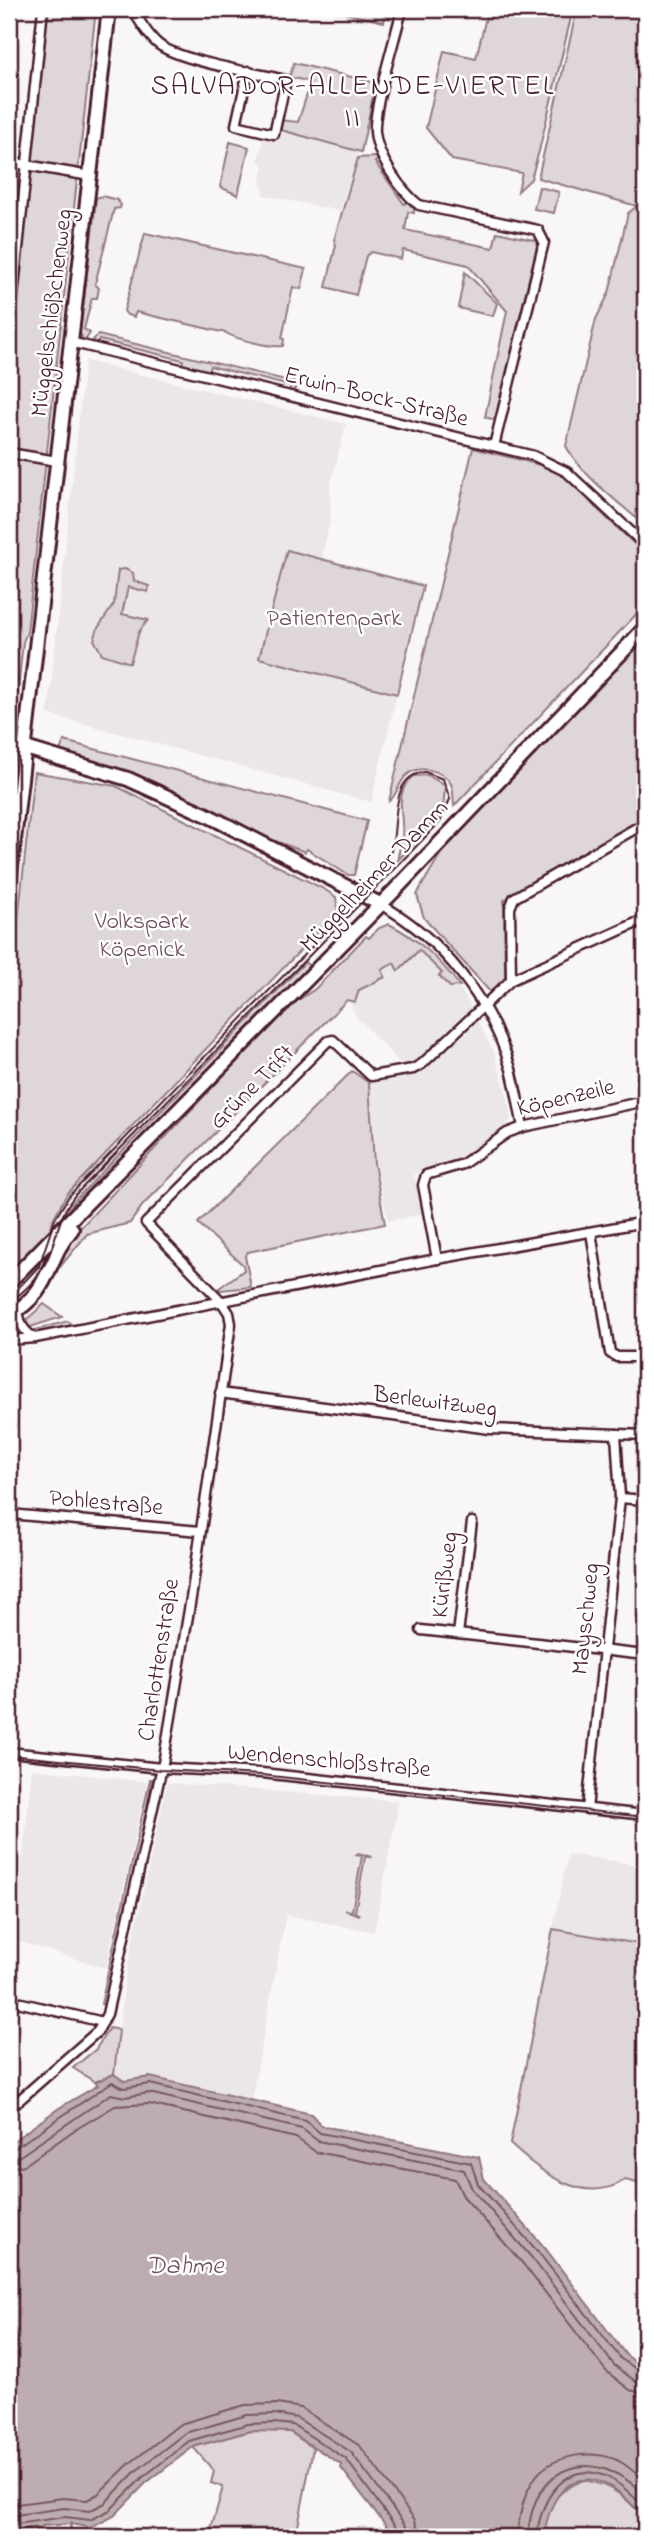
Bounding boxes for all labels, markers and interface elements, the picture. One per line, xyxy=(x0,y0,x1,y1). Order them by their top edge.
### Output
district label: SALVADOR-ALLENDE-VIERTEL II xyxy=(151,67,555,140)
street label: Müggelschlößchenweg xyxy=(23,207,83,419)
street label: Erwin-Bock-Straße xyxy=(280,358,472,438)
park label: Patientenpark xyxy=(267,602,402,637)
street label: Müggelheimer Damm xyxy=(292,792,458,962)
park label: Volkspark Köpenick xyxy=(94,905,189,968)
street label: Grüne Trift xyxy=(202,1037,304,1139)
street label: Köpenzeile xyxy=(514,1071,619,1127)
street label: Berlewitzweg xyxy=(370,1378,499,1428)
street label: Pohlestraße xyxy=(47,1482,165,1526)
street label: Kürißweg xyxy=(423,1530,469,1620)
street label: Mayschweg xyxy=(564,1561,611,1677)
street label: Charlottenstraße xyxy=(130,1576,190,1744)
street label: Wendenschloßstraße xyxy=(226,1736,432,1788)
water label: Dahme xyxy=(146,2248,225,2286)

